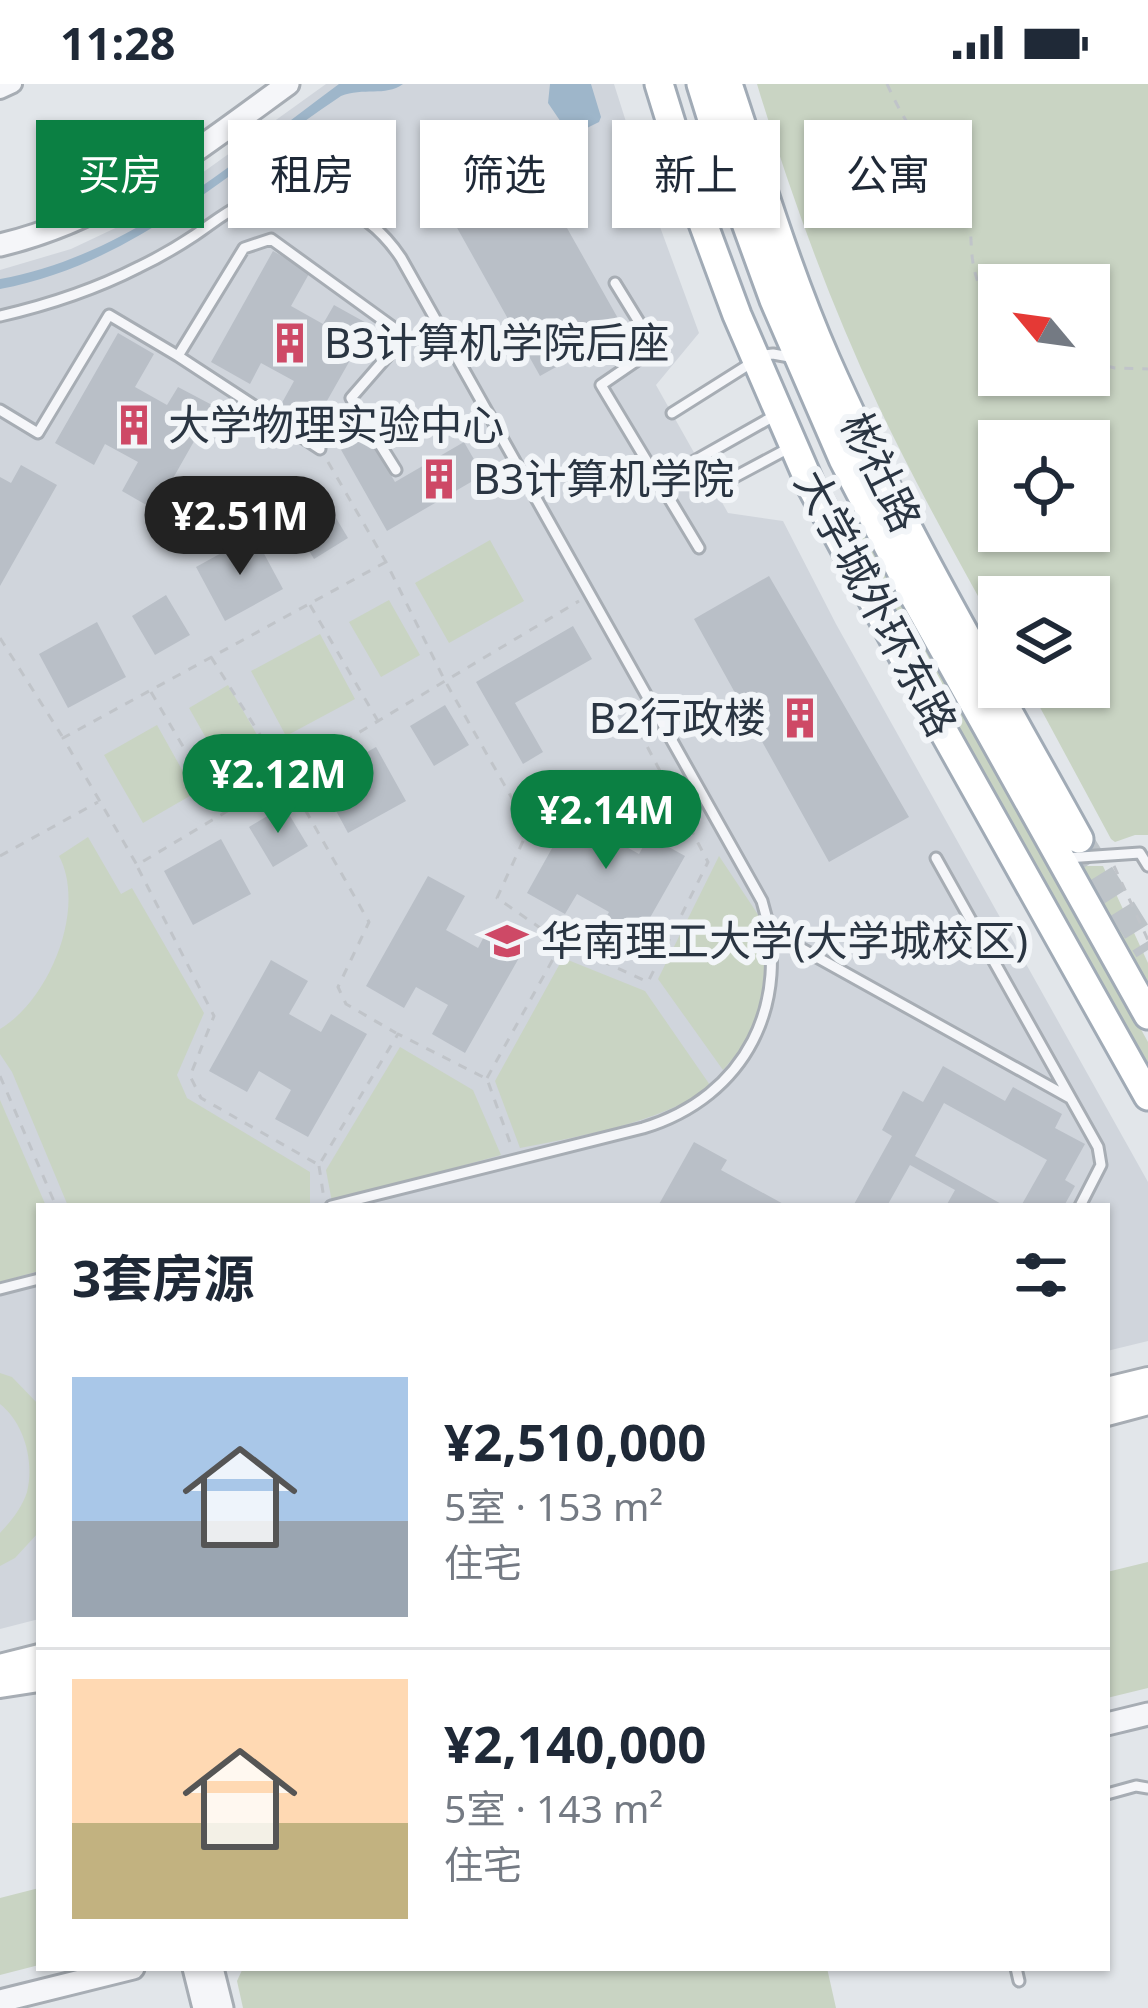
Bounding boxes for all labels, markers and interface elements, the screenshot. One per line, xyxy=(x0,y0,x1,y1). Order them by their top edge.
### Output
text: 11:28 xyxy=(60,12,176,73)
chip: 买房 xyxy=(36,120,204,228)
chip: 租房 xyxy=(228,120,396,228)
chip: 筛选 xyxy=(420,120,588,228)
chip: 新上 xyxy=(612,120,780,228)
chip: 公寓 xyxy=(804,120,972,228)
north arrow xyxy=(978,264,1110,396)
map controls xyxy=(978,264,1110,708)
place label: B3计算机学院后座 xyxy=(324,313,669,370)
building icon: B3计算机学院后座 xyxy=(267,320,313,366)
place label: 大学物理实验中心 xyxy=(168,395,504,452)
building icon: 大学物理实验中心 xyxy=(111,402,157,448)
street label: 彬社路 xyxy=(829,402,936,540)
button: locate xyxy=(978,420,1110,552)
place label: B3计算机学院 xyxy=(473,449,734,506)
building icon: B3计算机学院 xyxy=(416,456,462,502)
street label: 大学城外环东路 xyxy=(783,459,972,745)
pin: ¥2.51M xyxy=(142,476,338,578)
text: ¥2.51M xyxy=(172,488,308,541)
button: layers xyxy=(978,576,1110,708)
place label: B2行政楼 xyxy=(589,688,766,745)
building icon: B2行政楼 xyxy=(777,695,823,741)
pin: ¥2.12M xyxy=(180,734,376,836)
text: ¥2.12M xyxy=(210,746,346,799)
pin: ¥2.14M xyxy=(508,770,704,872)
text: ¥2.14M xyxy=(538,782,674,835)
place label: 华南理工大学(大学城校区) xyxy=(541,911,1028,968)
school or university icon: 华南理工大学(大学城校区) xyxy=(484,918,530,964)
text: 3套房源 xyxy=(72,1242,254,1312)
icon: filters xyxy=(1008,1242,1074,1308)
text: ¥2,510,000 xyxy=(444,1406,706,1476)
icon: home xyxy=(168,1425,312,1569)
text: 5室 · 153 m² xyxy=(444,1479,663,1532)
text: 住宅 xyxy=(444,1535,522,1588)
text: ¥2,140,000 xyxy=(444,1708,706,1778)
icon: home xyxy=(168,1727,312,1871)
text: 5室 · 143 m² xyxy=(444,1781,663,1834)
text: 住宅 xyxy=(444,1837,522,1890)

